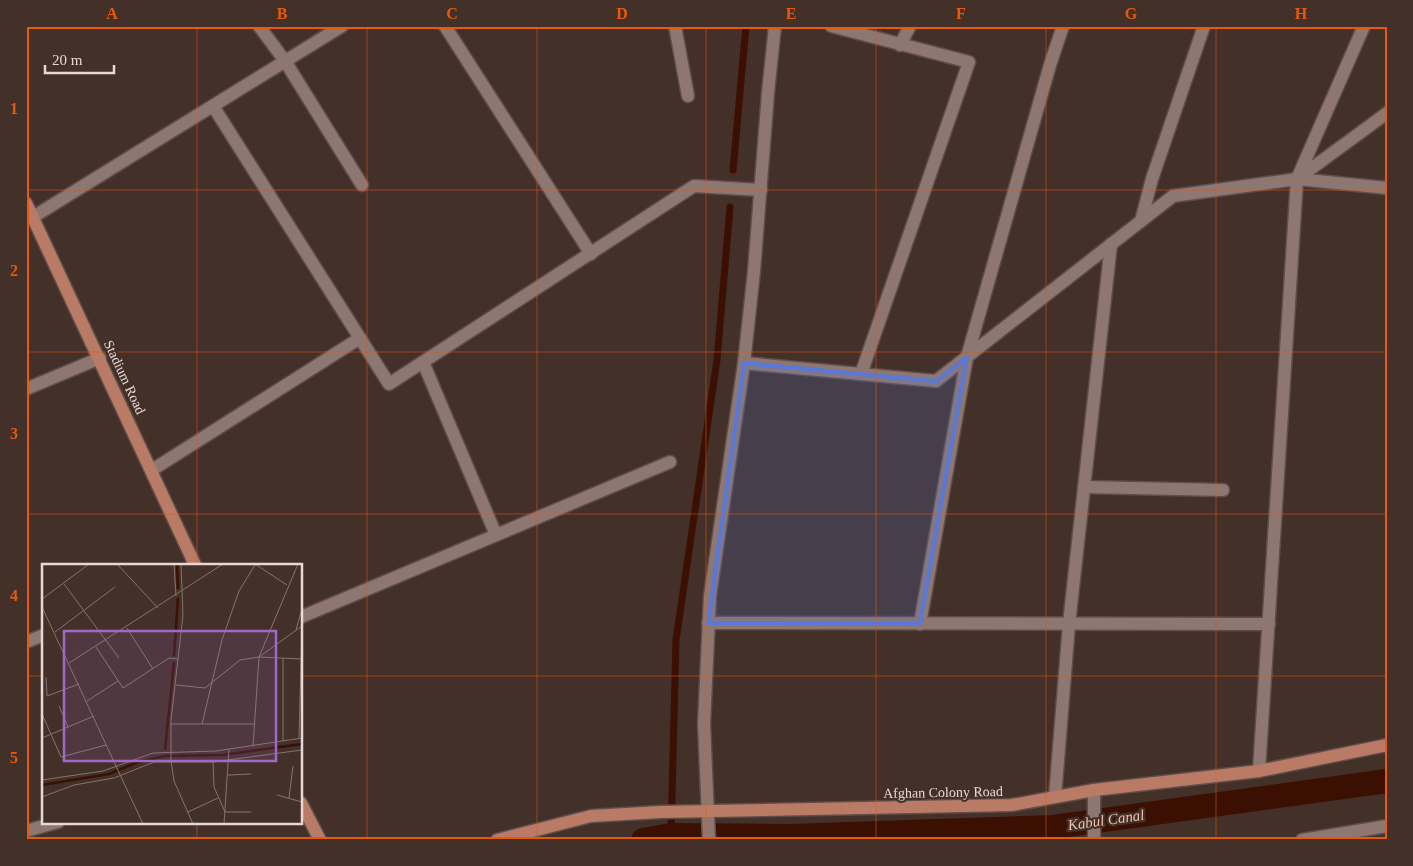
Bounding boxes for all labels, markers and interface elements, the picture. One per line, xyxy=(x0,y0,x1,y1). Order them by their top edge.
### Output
text: A xyxy=(106,5,118,22)
text: B xyxy=(277,5,288,22)
text: C xyxy=(446,5,458,22)
text: D xyxy=(616,5,628,22)
text: E xyxy=(786,5,796,22)
text: F xyxy=(956,5,966,22)
text: G xyxy=(1125,5,1138,22)
text: H xyxy=(1295,5,1308,22)
scale bar xyxy=(45,42,114,74)
text: 20 m xyxy=(52,52,83,68)
text: 1 xyxy=(10,100,18,117)
text: 2 xyxy=(10,262,18,279)
street label: Stadium Road xyxy=(101,338,148,417)
text: 3 xyxy=(10,425,18,442)
inset map xyxy=(42,564,302,824)
text: 4 xyxy=(10,587,18,604)
text: 5 xyxy=(10,749,18,766)
street label: Afghan Colony Road xyxy=(883,784,1003,801)
water label: Kabul Canal xyxy=(1066,807,1145,833)

